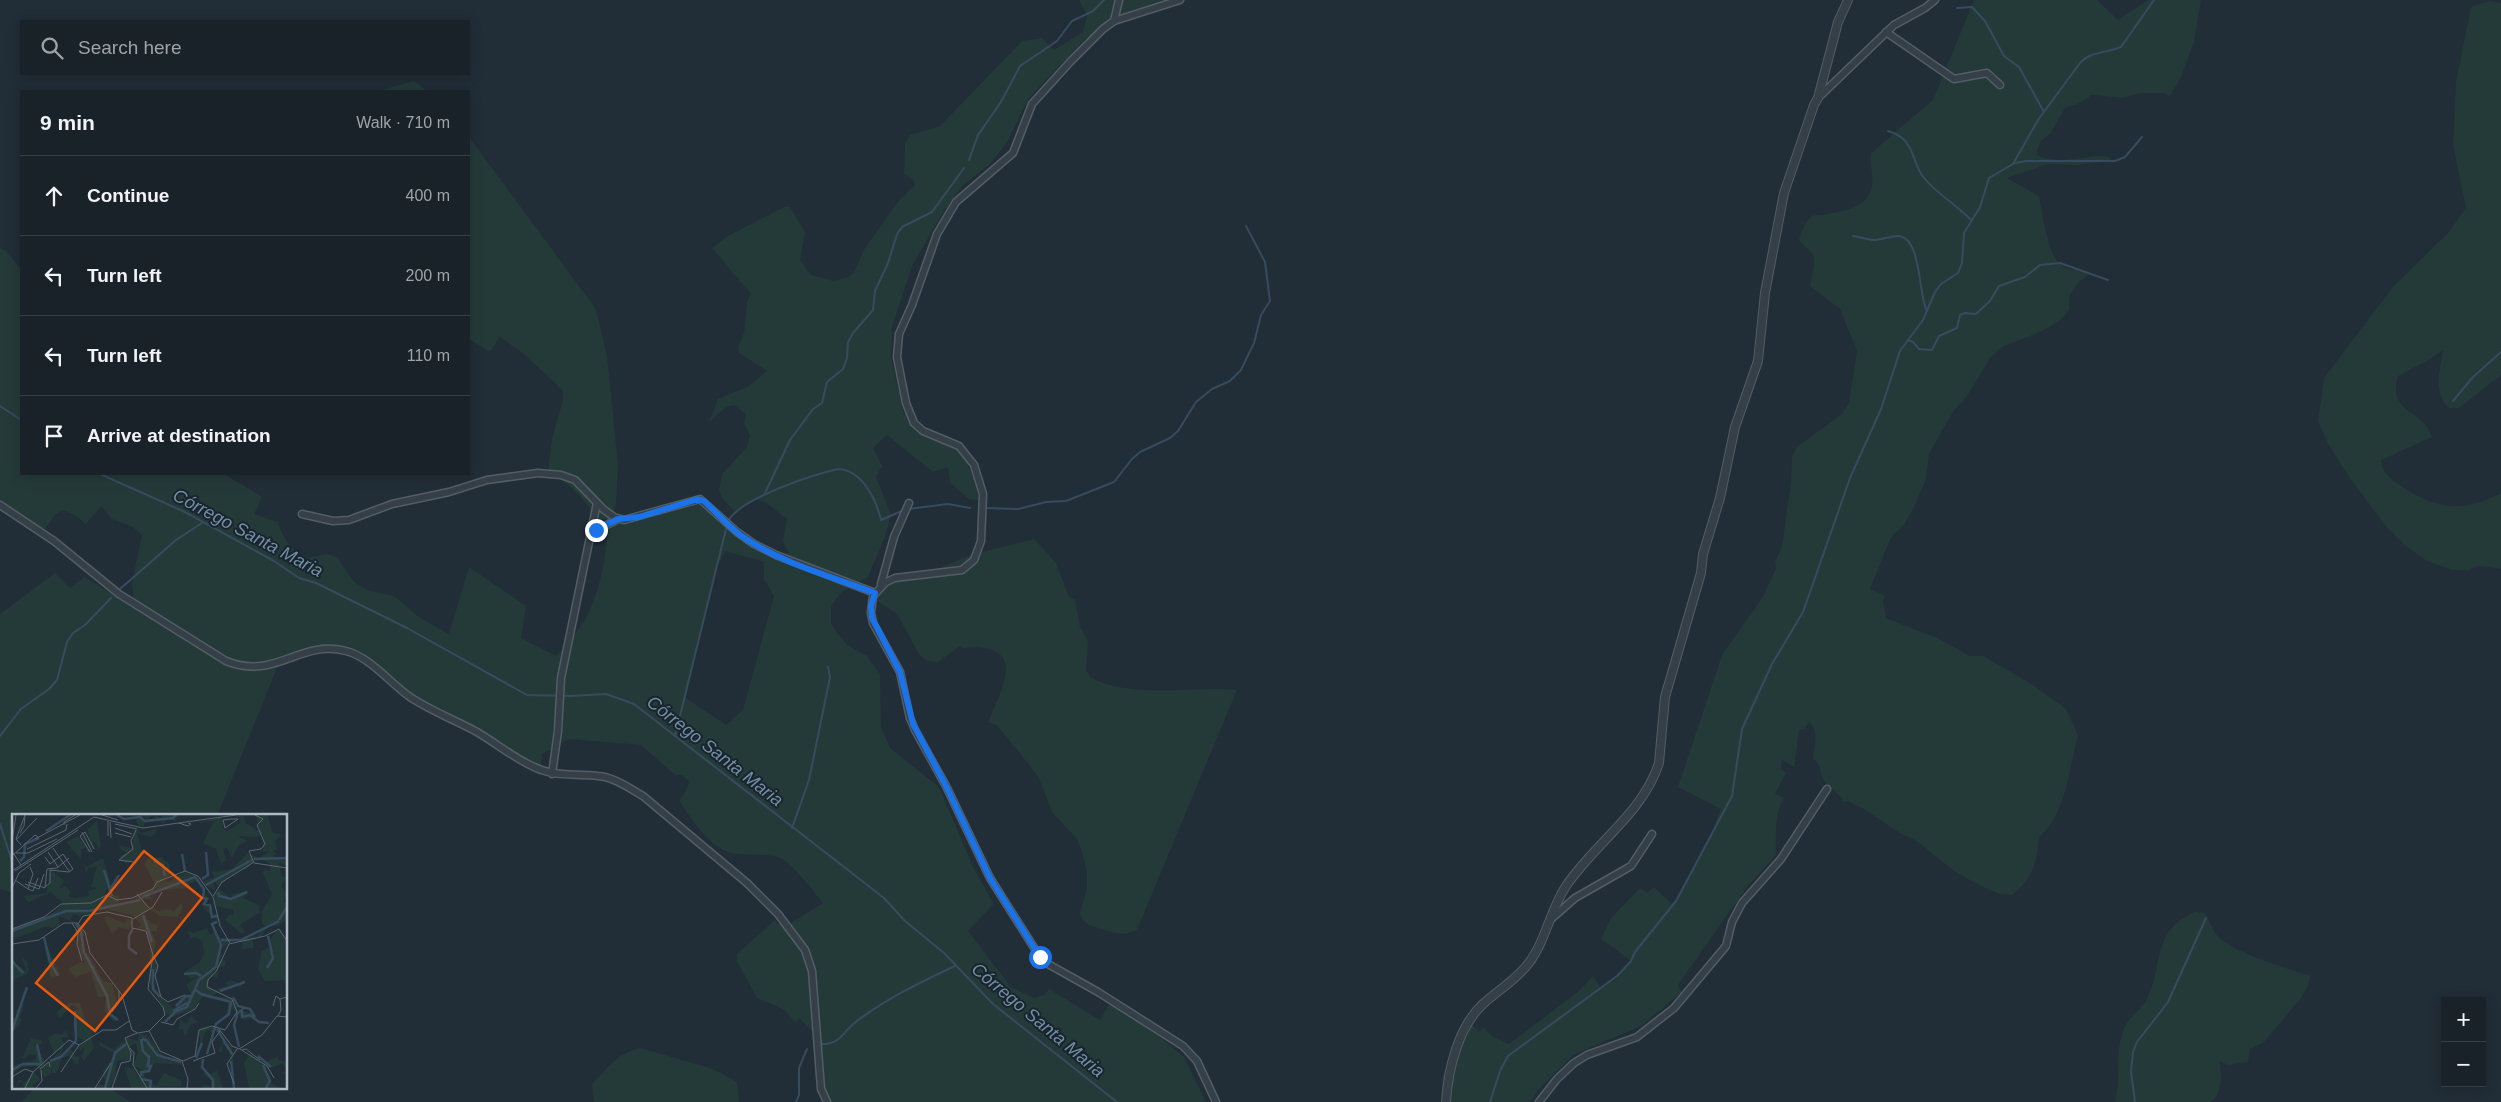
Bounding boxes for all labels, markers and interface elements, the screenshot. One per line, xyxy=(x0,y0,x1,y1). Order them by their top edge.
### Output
search box xyxy=(20,20,470,75)
icon: search xyxy=(38,34,66,62)
text: Search here xyxy=(78,37,182,58)
text: 9 min xyxy=(40,111,95,134)
text: Walk · 710 m xyxy=(356,114,450,131)
icon: ahead xyxy=(40,182,68,210)
text: Continue xyxy=(87,185,169,206)
text: 400 m xyxy=(406,187,450,204)
icon: left xyxy=(40,262,68,290)
text: Turn left xyxy=(87,265,162,286)
text: 200 m xyxy=(406,267,450,284)
icon: left xyxy=(40,342,68,370)
text: Turn left xyxy=(87,345,162,366)
text: 110 m xyxy=(407,347,450,364)
icon: arrive xyxy=(40,422,68,450)
text: Arrive at destination xyxy=(87,425,271,446)
water label: Córrego Santa Maria xyxy=(170,485,326,581)
route end xyxy=(585,519,608,542)
water label: Córrego Santa Maria xyxy=(643,692,787,810)
inset map xyxy=(12,814,288,1090)
route start xyxy=(1029,946,1052,969)
water label: Córrego Santa Maria xyxy=(968,959,1108,1081)
map controls xyxy=(2441,997,2486,1087)
button: + xyxy=(2441,997,2486,1042)
button: − xyxy=(2441,1042,2486,1087)

